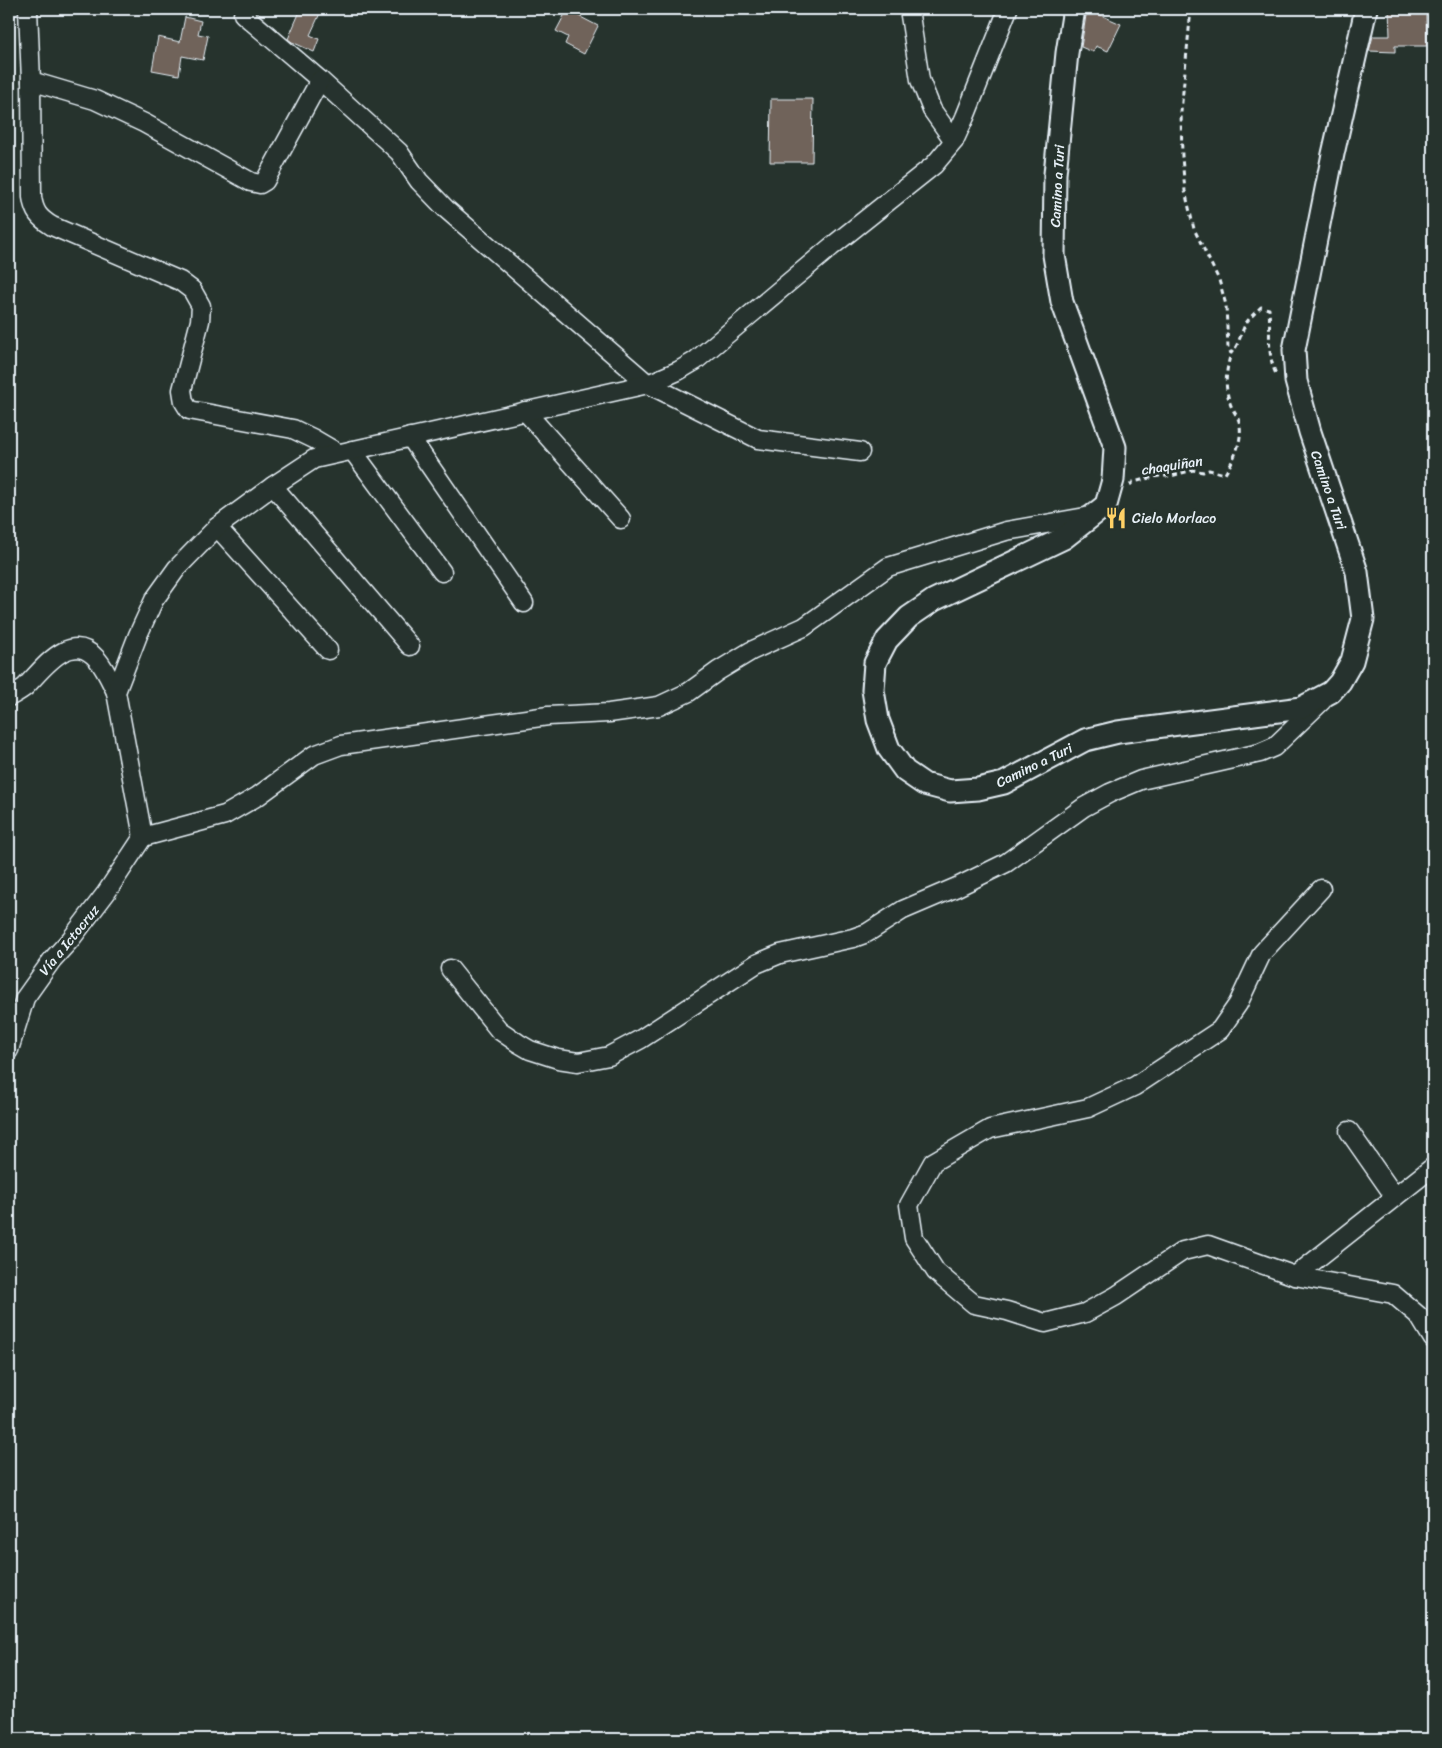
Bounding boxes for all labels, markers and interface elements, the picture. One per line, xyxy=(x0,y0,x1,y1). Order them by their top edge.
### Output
street label: Camino a Turi xyxy=(1043,143,1072,228)
street label: Camino a Turi xyxy=(1303,447,1354,534)
street label: chaquiñan xyxy=(1140,448,1205,483)
restaurant icon: Cielo Morlaco xyxy=(1103,505,1129,531)
place label: Cielo Morlaco xyxy=(1132,506,1216,531)
street label: Camino a Turi xyxy=(992,736,1078,795)
street label: Vía a Ictocruz xyxy=(33,899,106,982)

